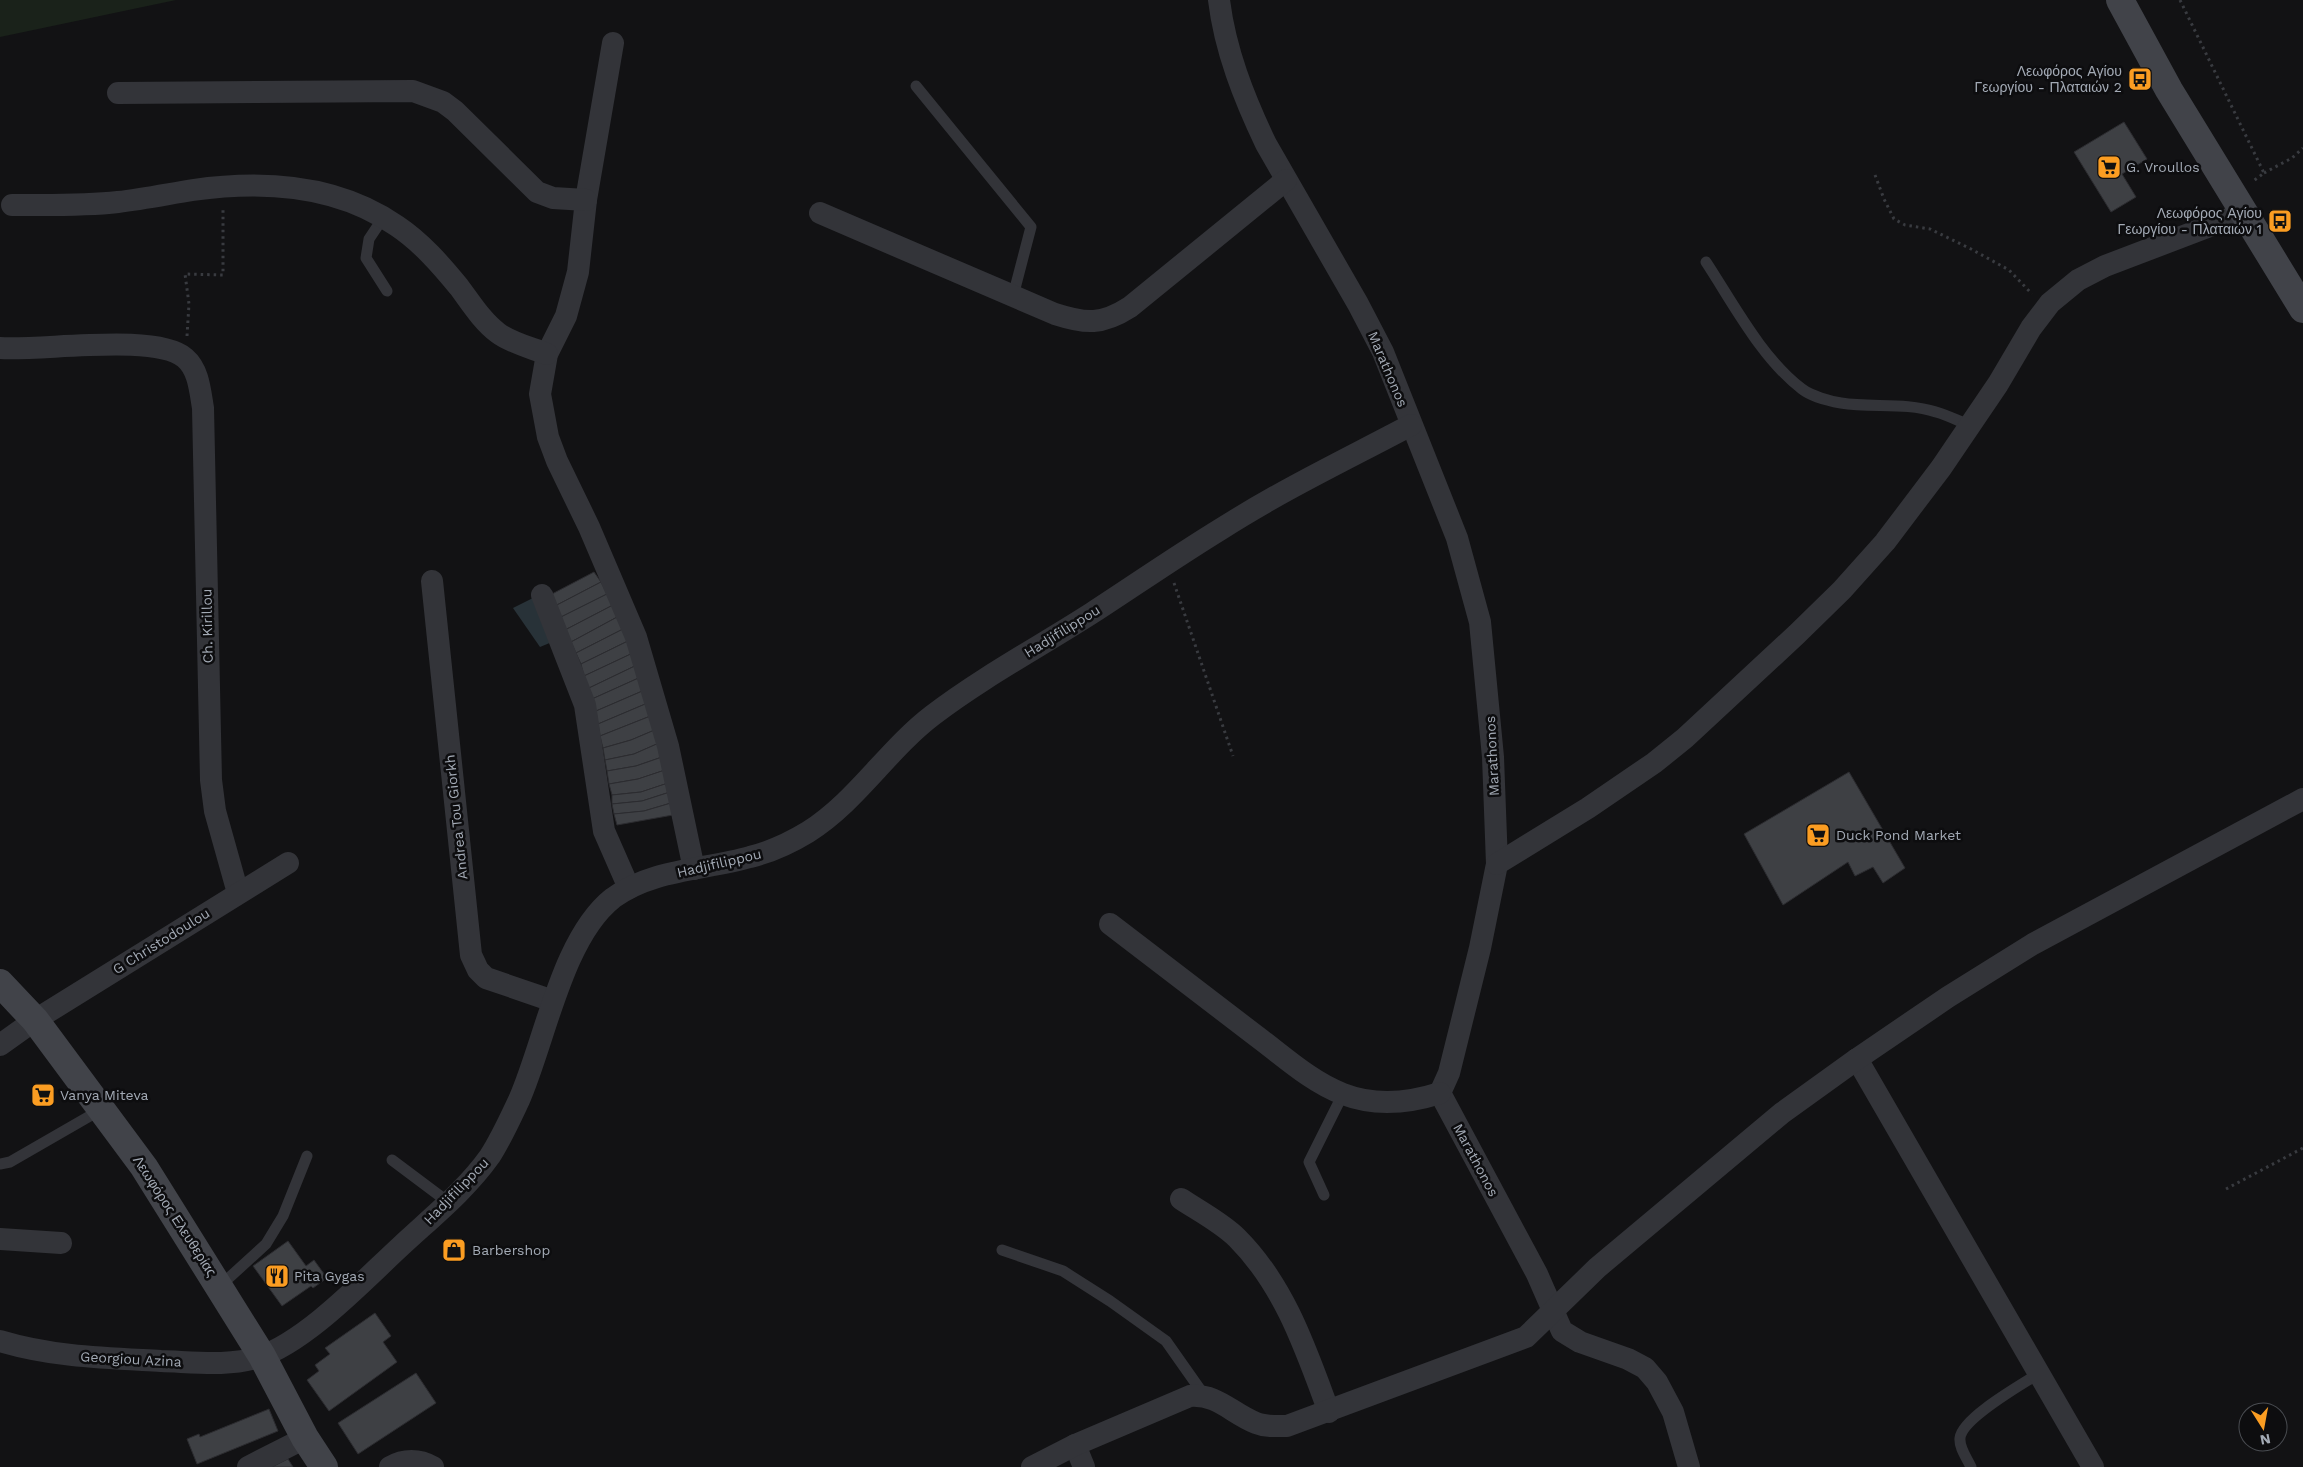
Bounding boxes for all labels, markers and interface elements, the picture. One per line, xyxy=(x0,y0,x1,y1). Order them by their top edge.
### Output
place label: Λεωφόρος Αγίου Γεωργίου - Πλαταιών 2 xyxy=(1975,63,2122,95)
bus stop icon: Λεωφόρος Αγίου Γεωργίου - Πλαταιών 2 xyxy=(2127,66,2153,92)
supermarket icon: G. Vroullos xyxy=(2096,154,2122,180)
place label: G. Vroullos xyxy=(2126,159,2200,175)
place label: Λεωφόρος Αγίου Γεωργίου - Πλαταιών 1 xyxy=(2117,205,2262,237)
bus stop icon: Λεωφόρος Αγίου Γεωργίου - Πλαταιών 1 xyxy=(2267,208,2293,234)
street label: Marathonos xyxy=(1365,329,1411,409)
street label: Ch. Kirillou xyxy=(198,589,216,663)
street label: Hadjifilippou xyxy=(1021,601,1103,661)
street label: Marathonos xyxy=(1482,715,1502,797)
street label: Andrea Tou Giorkh xyxy=(441,754,471,880)
supermarket icon: Duck Pond Market xyxy=(1805,822,1831,848)
place label: Duck Pond Market xyxy=(1836,827,1961,843)
street label: Hadjifilippou xyxy=(675,846,763,880)
street label: G Christodoulou xyxy=(110,905,212,977)
supermarket icon: Vanya Miteva xyxy=(30,1082,56,1108)
place label: Vanya Miteva xyxy=(60,1087,149,1103)
street label: Marathonos xyxy=(1450,1121,1502,1199)
street label: Λεωφόρος Ελευθερίας xyxy=(130,1153,220,1280)
street label: Hadjifilippou xyxy=(420,1154,492,1228)
shop icon: Barbershop xyxy=(441,1237,467,1263)
place label: Barbershop xyxy=(472,1242,550,1258)
restaurant icon: Pita Gygas xyxy=(264,1263,290,1289)
place label: Pita Gygas xyxy=(294,1268,365,1284)
street label: Georgiou Azina xyxy=(80,1348,182,1370)
north arrow xyxy=(2238,1402,2288,1452)
text: N xyxy=(2259,1431,2272,1449)

